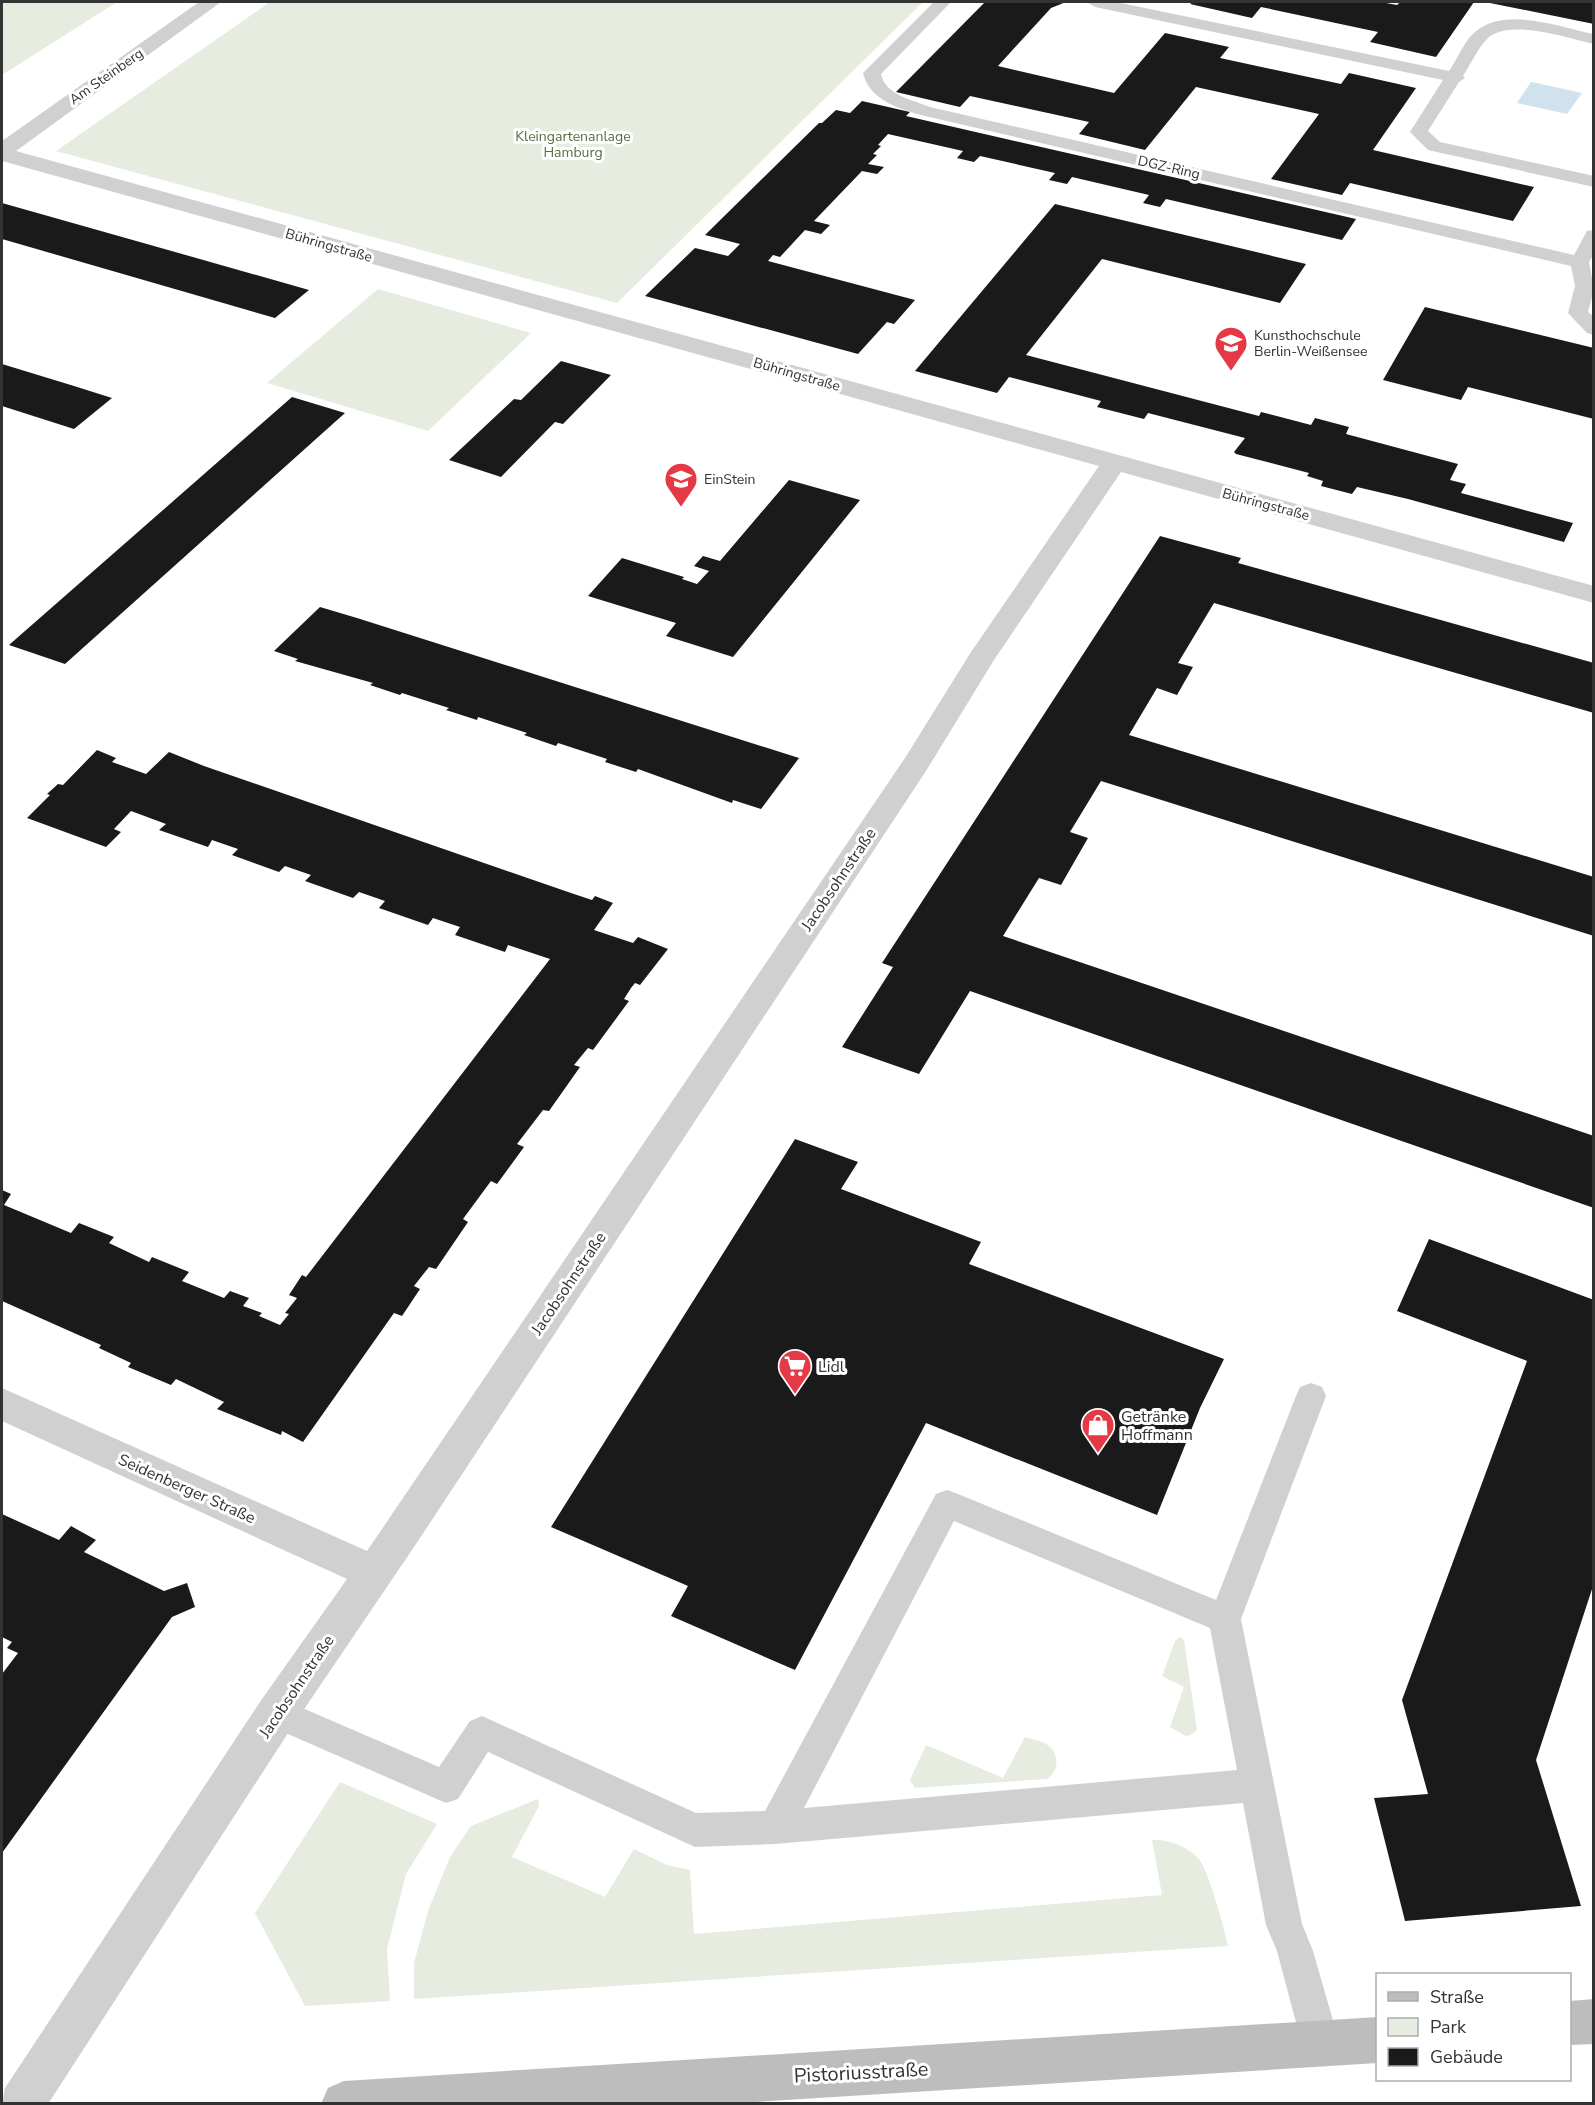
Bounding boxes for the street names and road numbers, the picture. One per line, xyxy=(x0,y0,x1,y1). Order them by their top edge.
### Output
street label: Am Steinberg xyxy=(65,44,147,109)
street label: DGZ-Ring xyxy=(1136,151,1202,184)
street label: Bühringstraße xyxy=(283,224,375,267)
street label: Bühringstraße xyxy=(751,353,843,396)
street label: Bühringstraße xyxy=(1220,484,1312,525)
street label: Jacobsohnstraße xyxy=(796,824,881,936)
street label: Jacobsohnstraße xyxy=(526,1228,611,1340)
street label: Seidenberger Straße xyxy=(114,1449,259,1529)
street label: Jacobsohnstraße xyxy=(254,1631,339,1743)
street label: Pistoriusstraße xyxy=(793,2055,929,2090)

